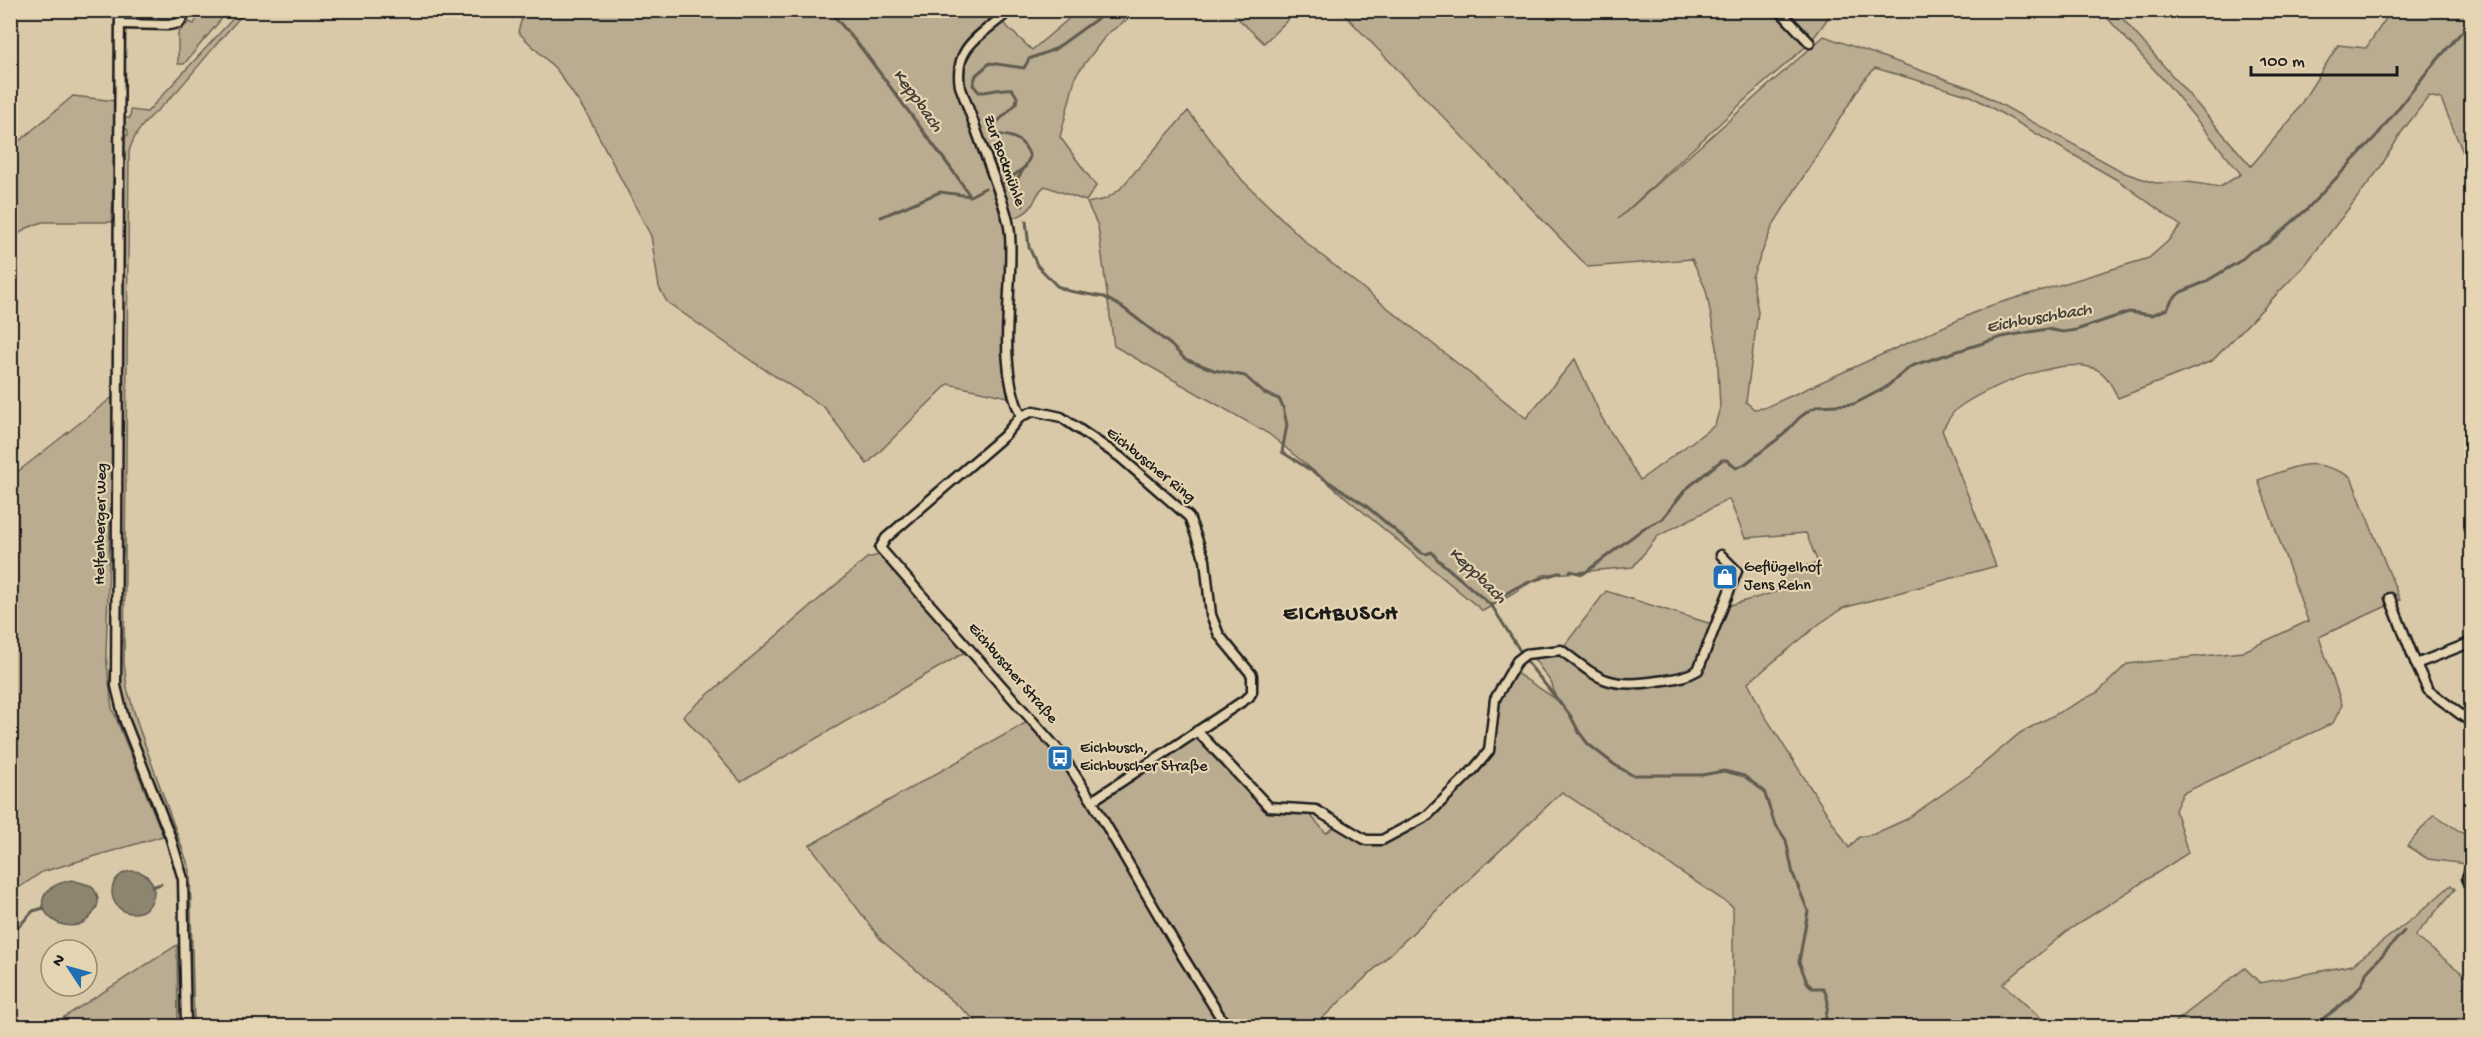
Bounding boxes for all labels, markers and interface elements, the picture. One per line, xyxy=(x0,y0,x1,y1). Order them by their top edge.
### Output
scale bar xyxy=(2251,39,2396,77)
text: 100 m xyxy=(2259,52,2305,73)
water label: Keppbach xyxy=(887,66,947,137)
street label: Zur Bockmühle xyxy=(978,113,1029,210)
water label: Eichbuschbach xyxy=(1985,299,2094,339)
street label: Eichbuscher Ring xyxy=(1101,424,1199,508)
street label: Helfenberger Weg xyxy=(91,463,113,585)
water label: Keppbach xyxy=(1444,543,1511,609)
place label: Geflügelhof Jens Rehn xyxy=(1744,559,1822,596)
shop icon: Geflügelhof Jens Rehn xyxy=(1710,562,1740,592)
district label: EICHBUSCH xyxy=(1283,602,1399,628)
street label: Eichbuscher Straße xyxy=(963,620,1061,729)
place label: Eichbusch, Eichbuscher Straße xyxy=(1080,740,1208,777)
bus stop icon: Eichbusch, Eichbuscher Straße xyxy=(1045,743,1075,773)
north arrow xyxy=(39,938,99,998)
text: N xyxy=(49,951,71,971)

